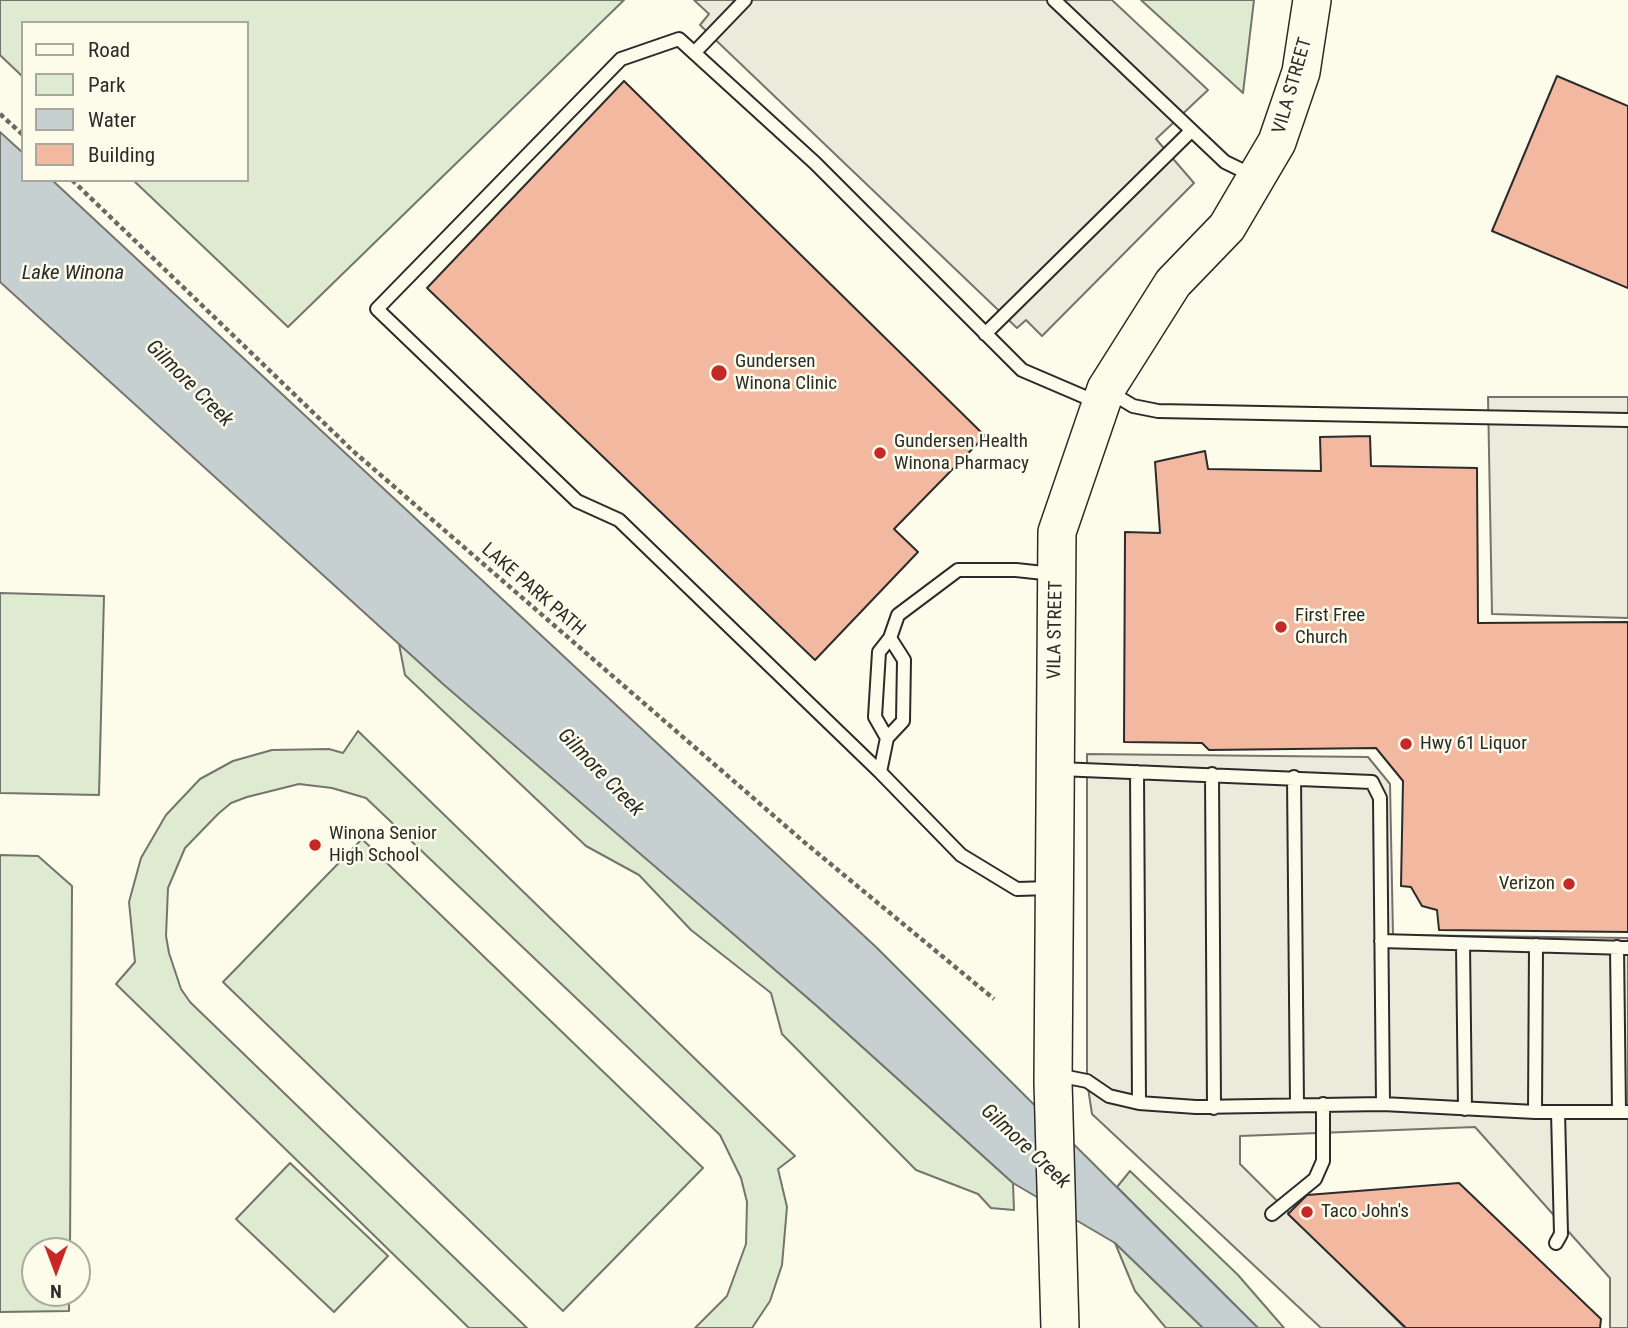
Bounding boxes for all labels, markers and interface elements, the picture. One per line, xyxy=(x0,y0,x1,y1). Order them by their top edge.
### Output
legend xyxy=(21,21,248,182)
street label: VILA STREET xyxy=(1268,35,1318,137)
text: Road xyxy=(88,38,130,62)
text: Park xyxy=(88,73,125,97)
text: Water xyxy=(88,108,136,132)
text: Building xyxy=(88,143,155,167)
water label: Lake Winona xyxy=(22,261,124,287)
water label: Gilmore Creek xyxy=(140,335,238,433)
place label: Gundersen Winona Clinic xyxy=(735,351,837,395)
marker: Gundersen Winona Clinic xyxy=(709,363,729,383)
place label: Gundersen Health Winona Pharmacy xyxy=(894,431,1029,475)
marker: Gundersen Health Winona Pharmacy xyxy=(872,445,888,461)
street label: LAKE PARK PATH xyxy=(476,539,590,641)
street label: VILA STREET xyxy=(1044,580,1068,680)
place label: First Free Church xyxy=(1295,605,1365,649)
marker: First Free Church xyxy=(1273,619,1289,635)
water label: Gilmore Creek xyxy=(552,724,648,822)
place label: Hwy 61 Liquor xyxy=(1420,733,1527,755)
marker: Hwy 61 Liquor xyxy=(1398,736,1414,752)
place label: Winona Senior High School xyxy=(329,823,437,867)
marker: Winona Senior High School xyxy=(307,837,323,853)
place label: Verizon xyxy=(1499,873,1555,895)
marker: Verizon xyxy=(1561,876,1577,892)
water label: Gilmore Creek xyxy=(975,1099,1075,1195)
place label: Taco John's xyxy=(1321,1201,1409,1223)
marker: Taco John's xyxy=(1299,1204,1315,1220)
north arrow xyxy=(21,1237,91,1307)
text: N xyxy=(50,1280,62,1303)

